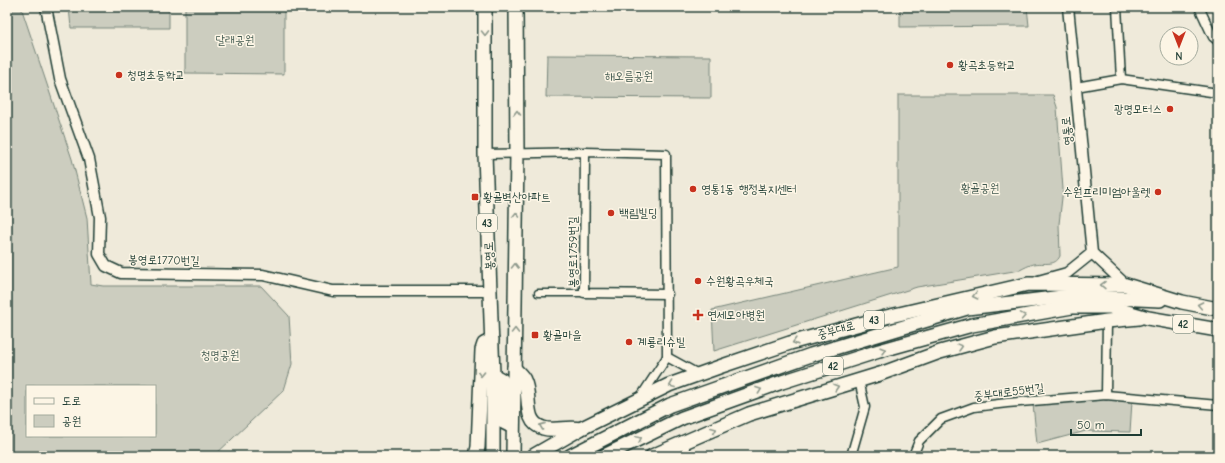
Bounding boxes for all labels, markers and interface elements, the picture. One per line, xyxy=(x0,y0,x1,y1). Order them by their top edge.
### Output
north arrow xyxy=(1159,26,1199,66)
one-way arrow xyxy=(481,30,489,36)
park label: 달래공원 xyxy=(216,33,254,47)
text: N xyxy=(1175,49,1183,62)
place label: 황곡초등학교 xyxy=(958,58,1016,72)
marker: 황곡초등학교 xyxy=(945,60,955,70)
place label: 청명초등학교 xyxy=(127,68,185,82)
park label: 해오름공원 xyxy=(605,69,653,83)
marker: 청명초등학교 xyxy=(114,70,124,80)
place label: 광명모터스 xyxy=(1114,102,1162,116)
marker: 광명모터스 xyxy=(1165,104,1175,114)
one-way arrow xyxy=(513,110,521,116)
street label: 영통로 xyxy=(1059,116,1075,146)
park label: 황골공원 xyxy=(961,181,999,195)
place label: 영통1동 행정복지센터 xyxy=(701,182,797,196)
marker: 영통1동 행정복지센터 xyxy=(688,184,698,194)
place label: 수원프리미엄아울렛 xyxy=(1063,185,1150,199)
marker: 수원프리미엄아울렛 xyxy=(1153,187,1163,197)
place label: 황골벽산아파트 xyxy=(483,190,551,204)
marker: 황골벽산아파트 xyxy=(470,192,480,202)
place label: 백림빌딩 xyxy=(619,206,658,220)
marker: 백림빌딩 xyxy=(606,208,616,218)
one-way arrow xyxy=(512,212,520,218)
road number: 43 xyxy=(477,214,497,232)
street label: 봉영로1759번길 xyxy=(566,216,580,288)
street label: 봉영로 xyxy=(481,241,497,271)
street label: 봉영로1770번길 xyxy=(128,252,200,268)
one-way arrow xyxy=(511,263,519,269)
place label: 수원황곡우체국 xyxy=(706,274,774,288)
marker: 수원황곡우체국 xyxy=(693,276,703,286)
one-way arrow xyxy=(1100,280,1106,289)
one-way arrow xyxy=(972,292,978,300)
one-way arrow xyxy=(1197,301,1203,310)
place label: 연세모아병원 xyxy=(707,308,765,322)
marker: 연세모아병원 xyxy=(692,309,704,321)
road number: 43 xyxy=(864,311,884,329)
one-way arrow xyxy=(1020,312,1026,321)
road number: 42 xyxy=(1173,315,1193,333)
street label: 중부대로 xyxy=(816,318,856,342)
one-way arrow xyxy=(510,328,519,334)
place label: 황골마을 xyxy=(543,328,582,342)
marker: 황골마을 xyxy=(530,330,540,340)
place label: 계룡리슈빌 xyxy=(637,335,686,349)
marker: 계룡리슈빌 xyxy=(624,337,634,347)
one-way arrow xyxy=(791,337,798,346)
one-way arrow xyxy=(957,343,963,351)
one-way arrow xyxy=(879,346,886,355)
park label: 청명공원 xyxy=(201,348,239,362)
road number: 42 xyxy=(823,357,843,375)
one-way arrow xyxy=(477,371,485,377)
one-way arrow xyxy=(668,380,675,388)
street label: 중부대로55번길 xyxy=(973,381,1045,403)
one-way arrow xyxy=(833,383,840,392)
legend xyxy=(26,385,156,437)
one-way arrow xyxy=(756,386,763,394)
text: 도로 xyxy=(62,394,81,408)
scale bar xyxy=(1071,411,1141,437)
text: 공원 xyxy=(62,414,81,428)
text: 50 m xyxy=(1077,418,1105,432)
one-way arrow xyxy=(539,423,546,431)
one-way arrow xyxy=(710,426,717,434)
one-way arrow xyxy=(635,436,642,444)

